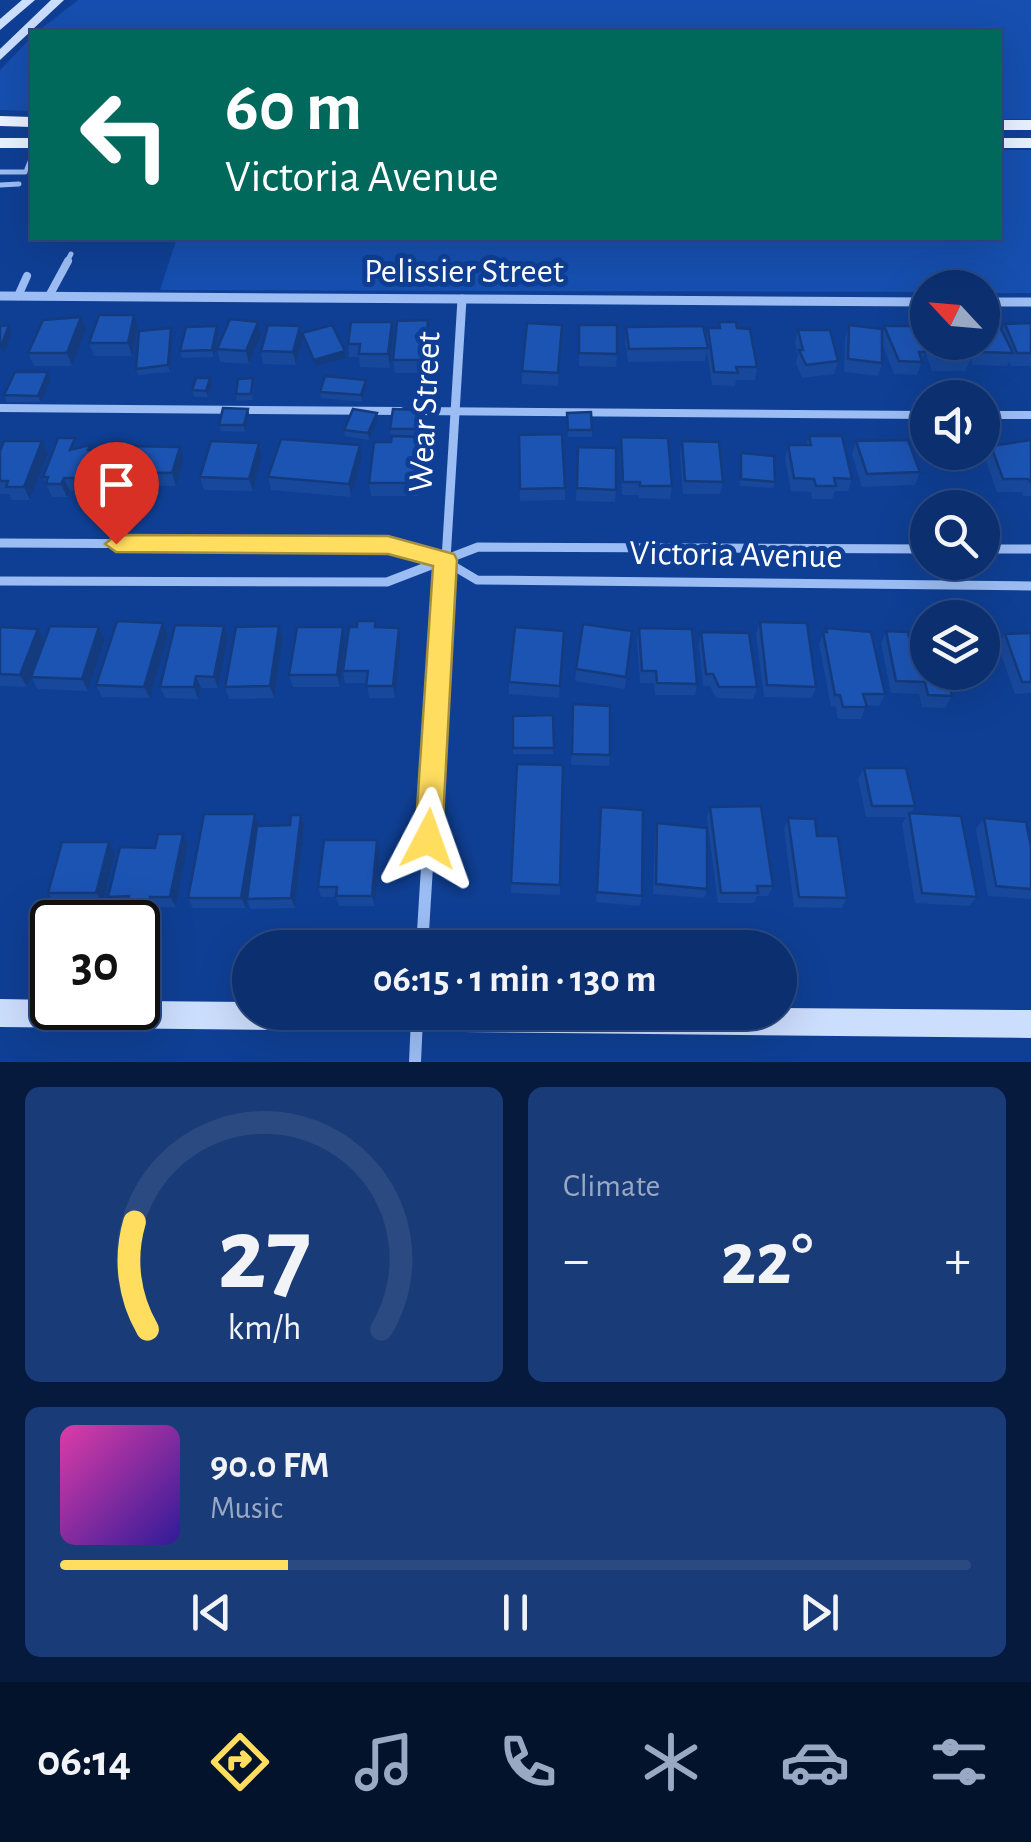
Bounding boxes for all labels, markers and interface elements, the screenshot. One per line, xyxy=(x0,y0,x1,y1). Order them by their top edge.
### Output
icon: left xyxy=(60,70,190,200)
text: 60 m xyxy=(225,73,362,143)
text: Victoria Avenue xyxy=(225,155,499,200)
street label: Pelissier Street xyxy=(364,254,564,289)
north arrow xyxy=(910,270,1000,360)
map controls xyxy=(910,270,1000,690)
street label: Wear Street xyxy=(403,331,447,493)
button: sound xyxy=(910,380,1000,470)
pin xyxy=(74,442,159,545)
icon: arrive xyxy=(89,457,144,512)
button: search xyxy=(910,490,1000,580)
street label: Victoria Avenue xyxy=(629,536,843,574)
button: layers xyxy=(910,600,1000,690)
position arrow xyxy=(376,787,480,891)
speed limit sign: 30 xyxy=(30,900,160,1030)
text: 06:15 · 1 min · 130 m xyxy=(373,961,656,999)
text: Climate xyxy=(563,1170,660,1202)
text: 27 xyxy=(217,1204,311,1308)
text: 22° xyxy=(721,1223,813,1298)
text: − xyxy=(563,1233,589,1288)
text: + xyxy=(945,1233,971,1288)
text: km/h xyxy=(227,1310,301,1346)
text: 90.0 FM xyxy=(210,1447,330,1485)
text: Music xyxy=(210,1492,283,1524)
icon: previous xyxy=(184,1585,239,1640)
icon: pause xyxy=(488,1585,543,1640)
icon: next xyxy=(792,1585,847,1640)
icon: directions xyxy=(205,1727,275,1797)
icon: music xyxy=(349,1727,419,1797)
icon: phone xyxy=(493,1727,563,1797)
icon: climate xyxy=(636,1727,706,1797)
icon: car xyxy=(780,1727,850,1797)
icon: filters xyxy=(924,1727,994,1797)
text: 06:14 xyxy=(37,1739,131,1784)

